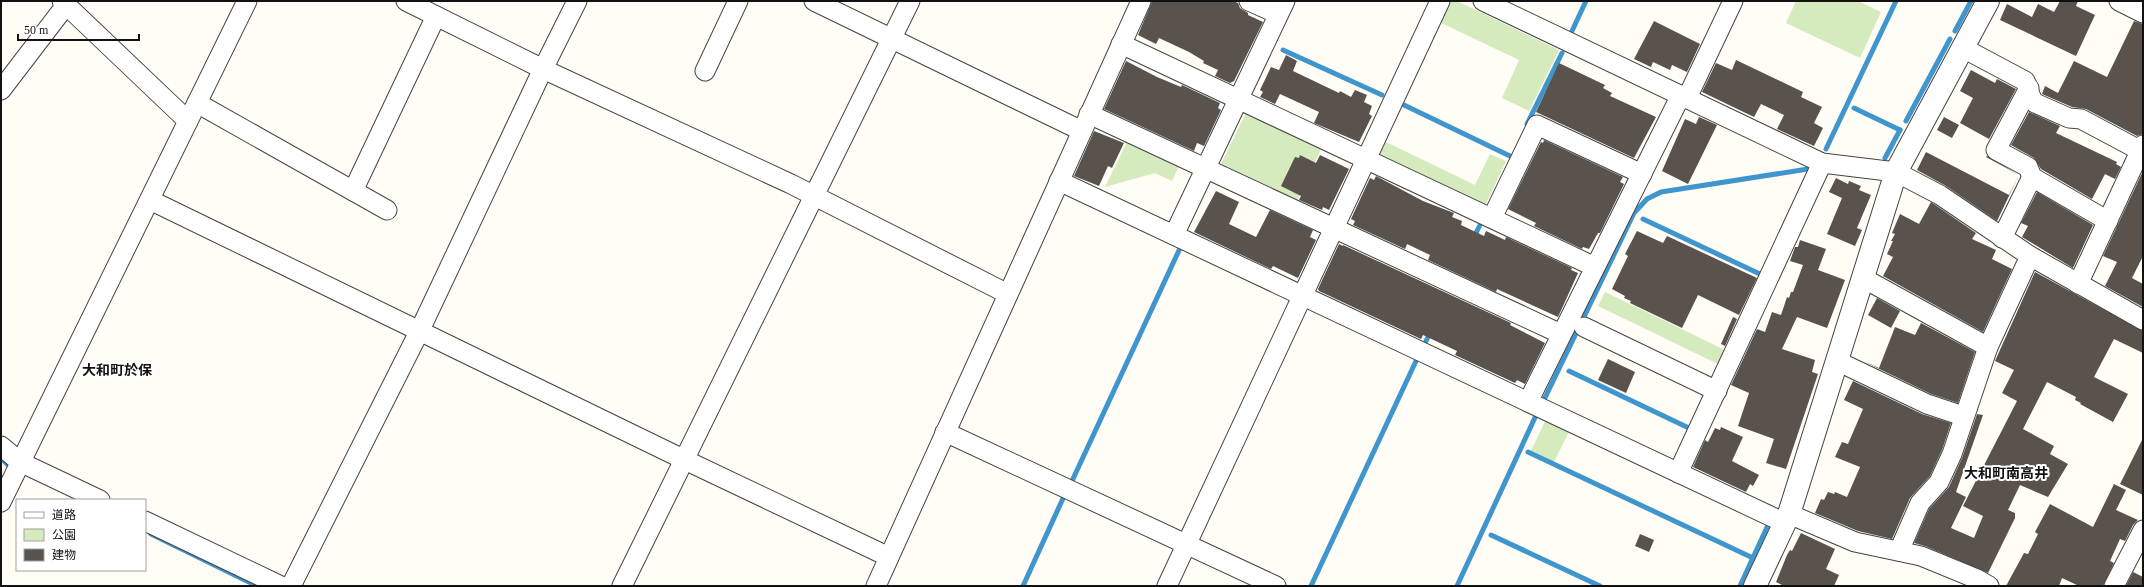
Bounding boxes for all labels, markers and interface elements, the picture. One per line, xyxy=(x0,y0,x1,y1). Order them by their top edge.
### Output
scale bar xyxy=(18,16,139,42)
text: 50 m xyxy=(24,23,49,37)
district label: 大和町於保 xyxy=(82,362,152,378)
district label: 大和町南高井 xyxy=(1964,465,2048,481)
legend xyxy=(16,499,146,571)
text: 道路 xyxy=(52,508,76,522)
text: 公園 xyxy=(52,528,76,542)
text: 建物 xyxy=(52,548,76,562)

